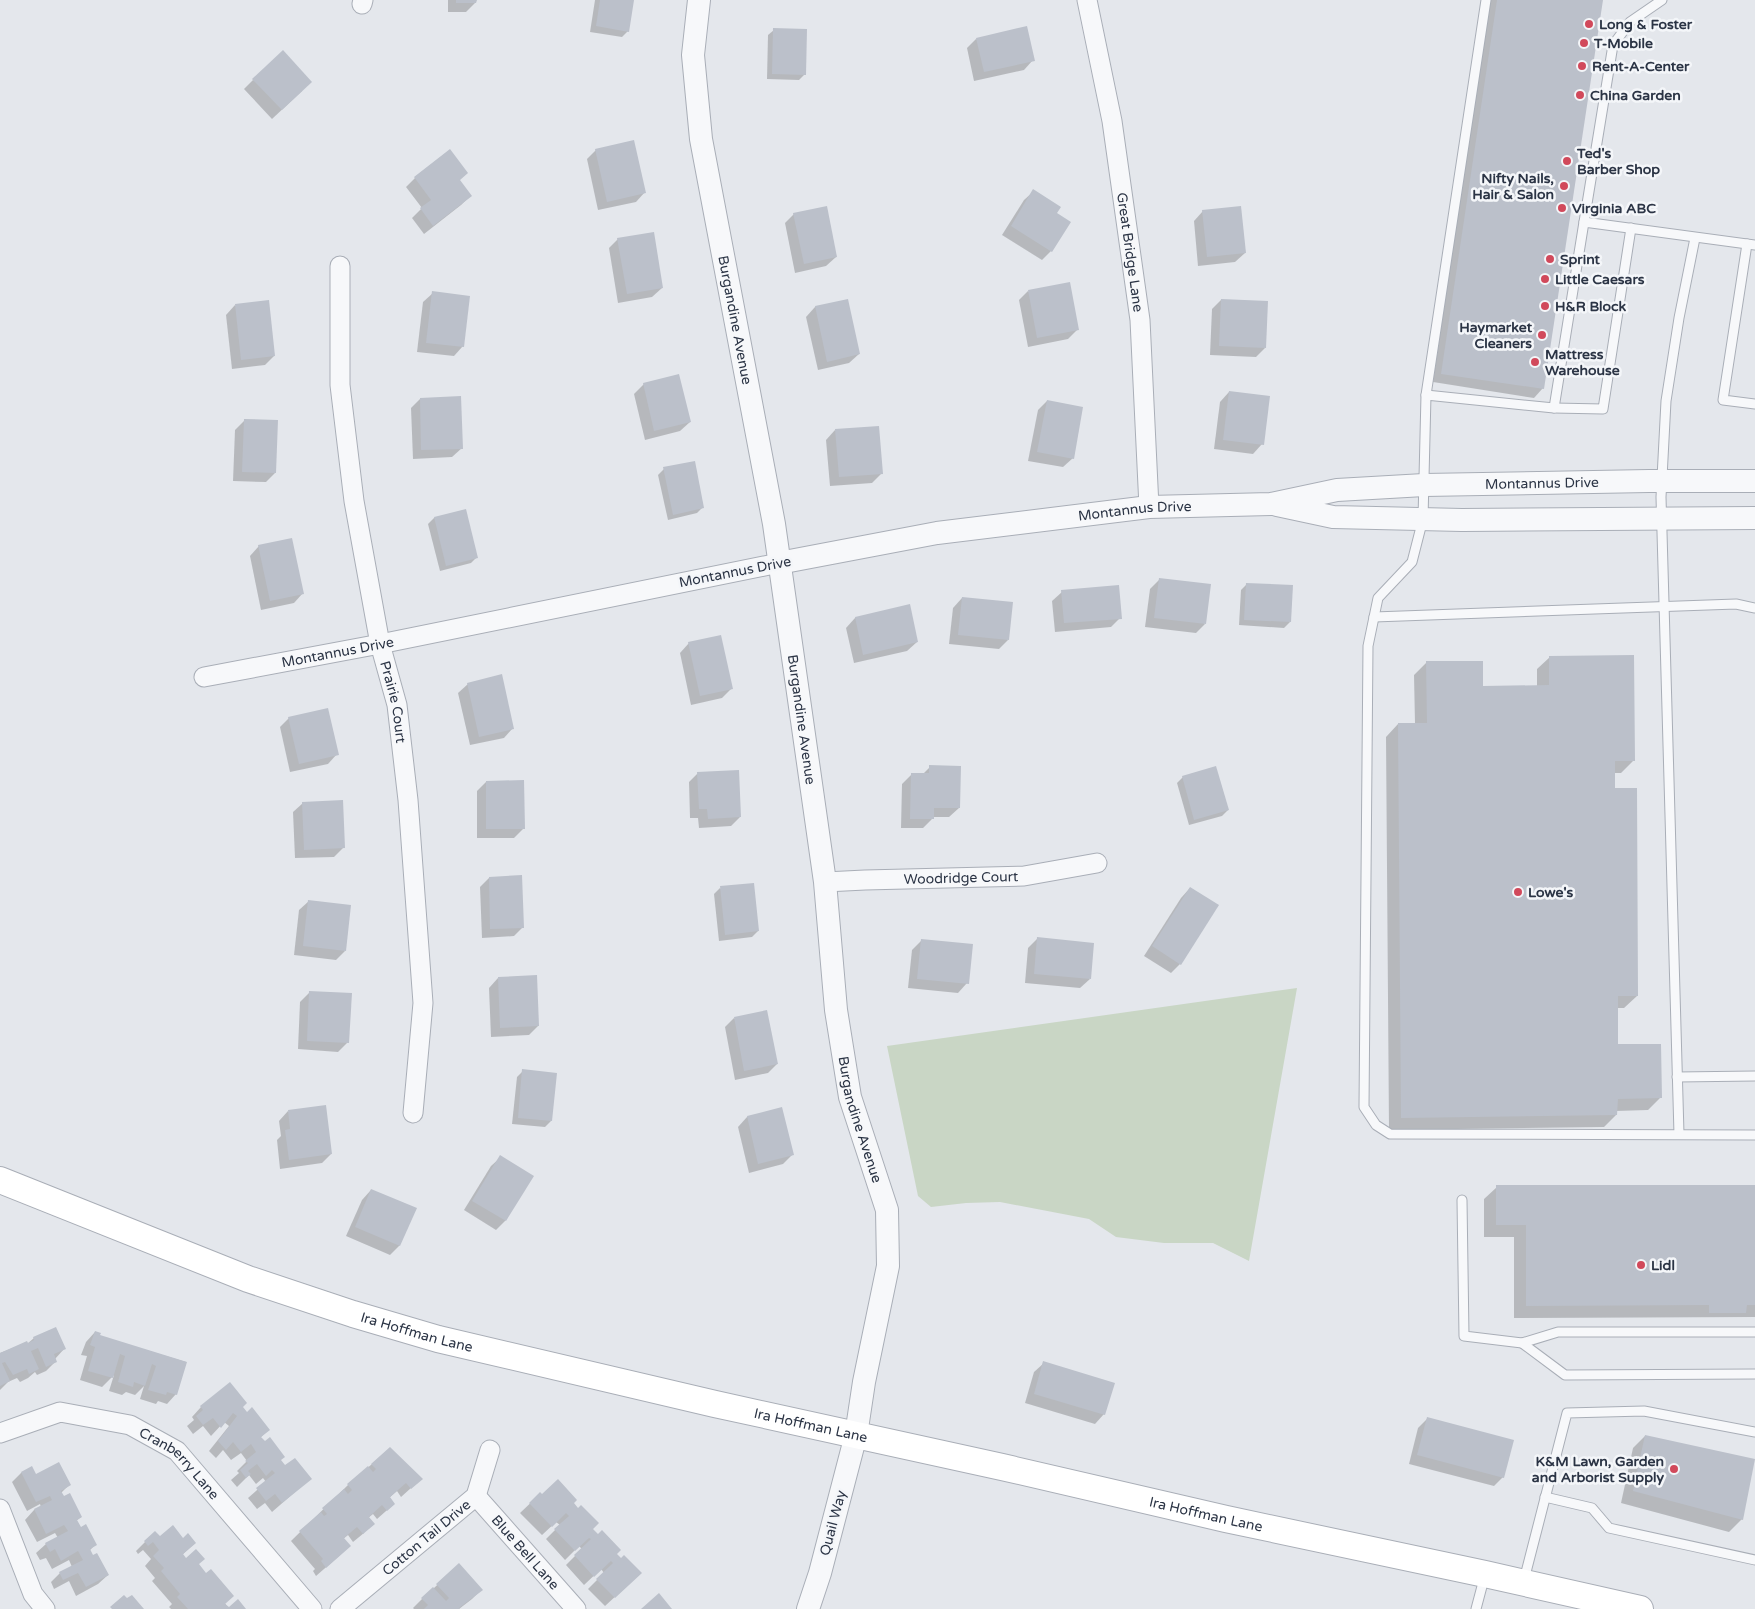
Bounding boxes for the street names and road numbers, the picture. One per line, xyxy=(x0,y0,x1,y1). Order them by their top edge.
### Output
street label: Great Bridge Lane xyxy=(1114,191,1147,313)
street label: Burgandine Avenue xyxy=(715,254,756,386)
street label: Montannus Drive xyxy=(1485,473,1599,492)
street label: Montannus Drive xyxy=(1077,497,1192,524)
street label: Montannus Drive xyxy=(678,553,793,591)
street label: Montannus Drive xyxy=(280,633,395,671)
street label: Burgandine Avenue xyxy=(784,653,820,786)
street label: Prairie Court xyxy=(377,659,410,745)
street label: Woodridge Court xyxy=(903,868,1019,888)
street label: Burgandine Avenue xyxy=(835,1055,886,1185)
street label: Ira Hoffman Lane xyxy=(359,1308,475,1355)
street label: Ira Hoffman Lane xyxy=(753,1404,869,1446)
street label: Cranberry Lane xyxy=(136,1423,223,1503)
street label: Quail Way xyxy=(816,1488,850,1558)
street label: Ira Hoffman Lane xyxy=(1148,1493,1264,1535)
street label: Cotton Tail Drive xyxy=(379,1496,474,1579)
street label: Blue Bell Lane xyxy=(488,1511,563,1593)

